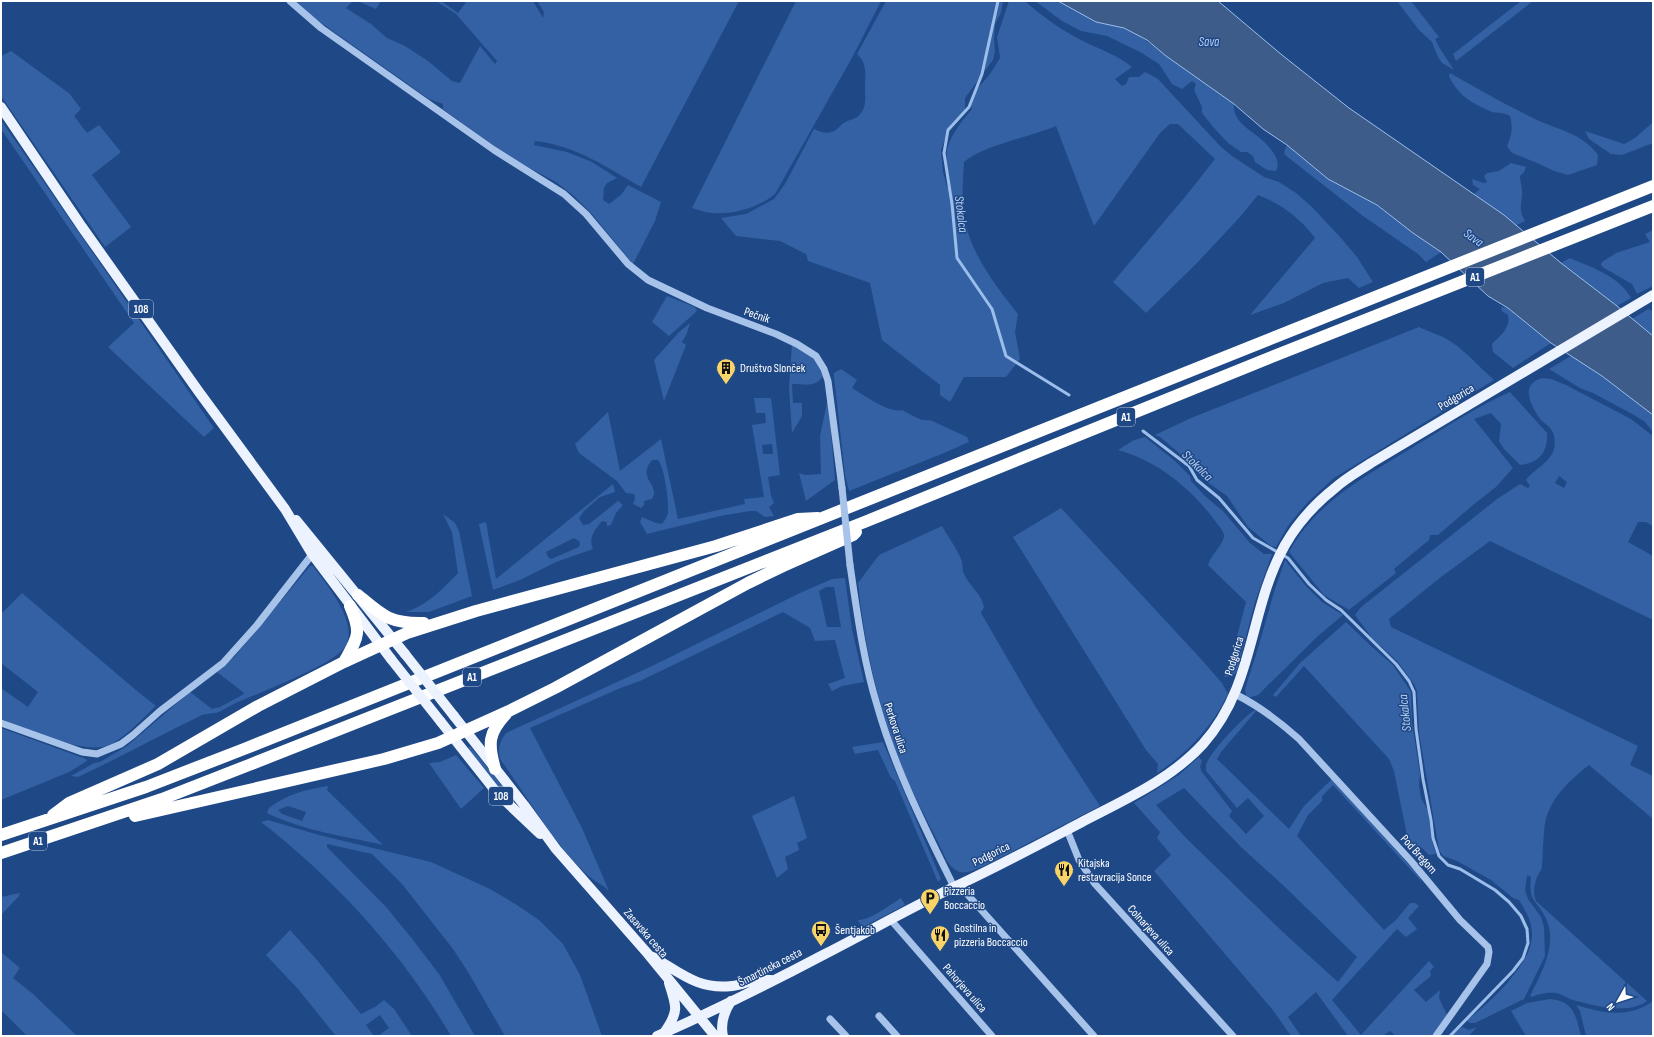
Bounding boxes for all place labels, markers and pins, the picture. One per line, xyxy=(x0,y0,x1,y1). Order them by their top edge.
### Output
building icon: Društvo Slonček xyxy=(715,357,737,385)
place label: Društvo Slonček xyxy=(740,361,806,376)
place label: Kitajska restavracija Sonce xyxy=(1078,856,1152,885)
restaurant icon: Kitajska restavracija Sonce xyxy=(1053,859,1075,887)
place label: Pizzeria Boccaccio xyxy=(944,884,985,913)
parking icon: Pizzeria Boccaccio xyxy=(919,887,941,915)
bus stop icon: Šentjakob xyxy=(810,919,832,947)
place label: Gostilna in pizzeria Boccaccio xyxy=(954,921,1028,950)
place label: Šentjakob xyxy=(835,923,875,938)
restaurant icon: Gostilna in pizzeria Boccaccio xyxy=(929,924,951,952)

